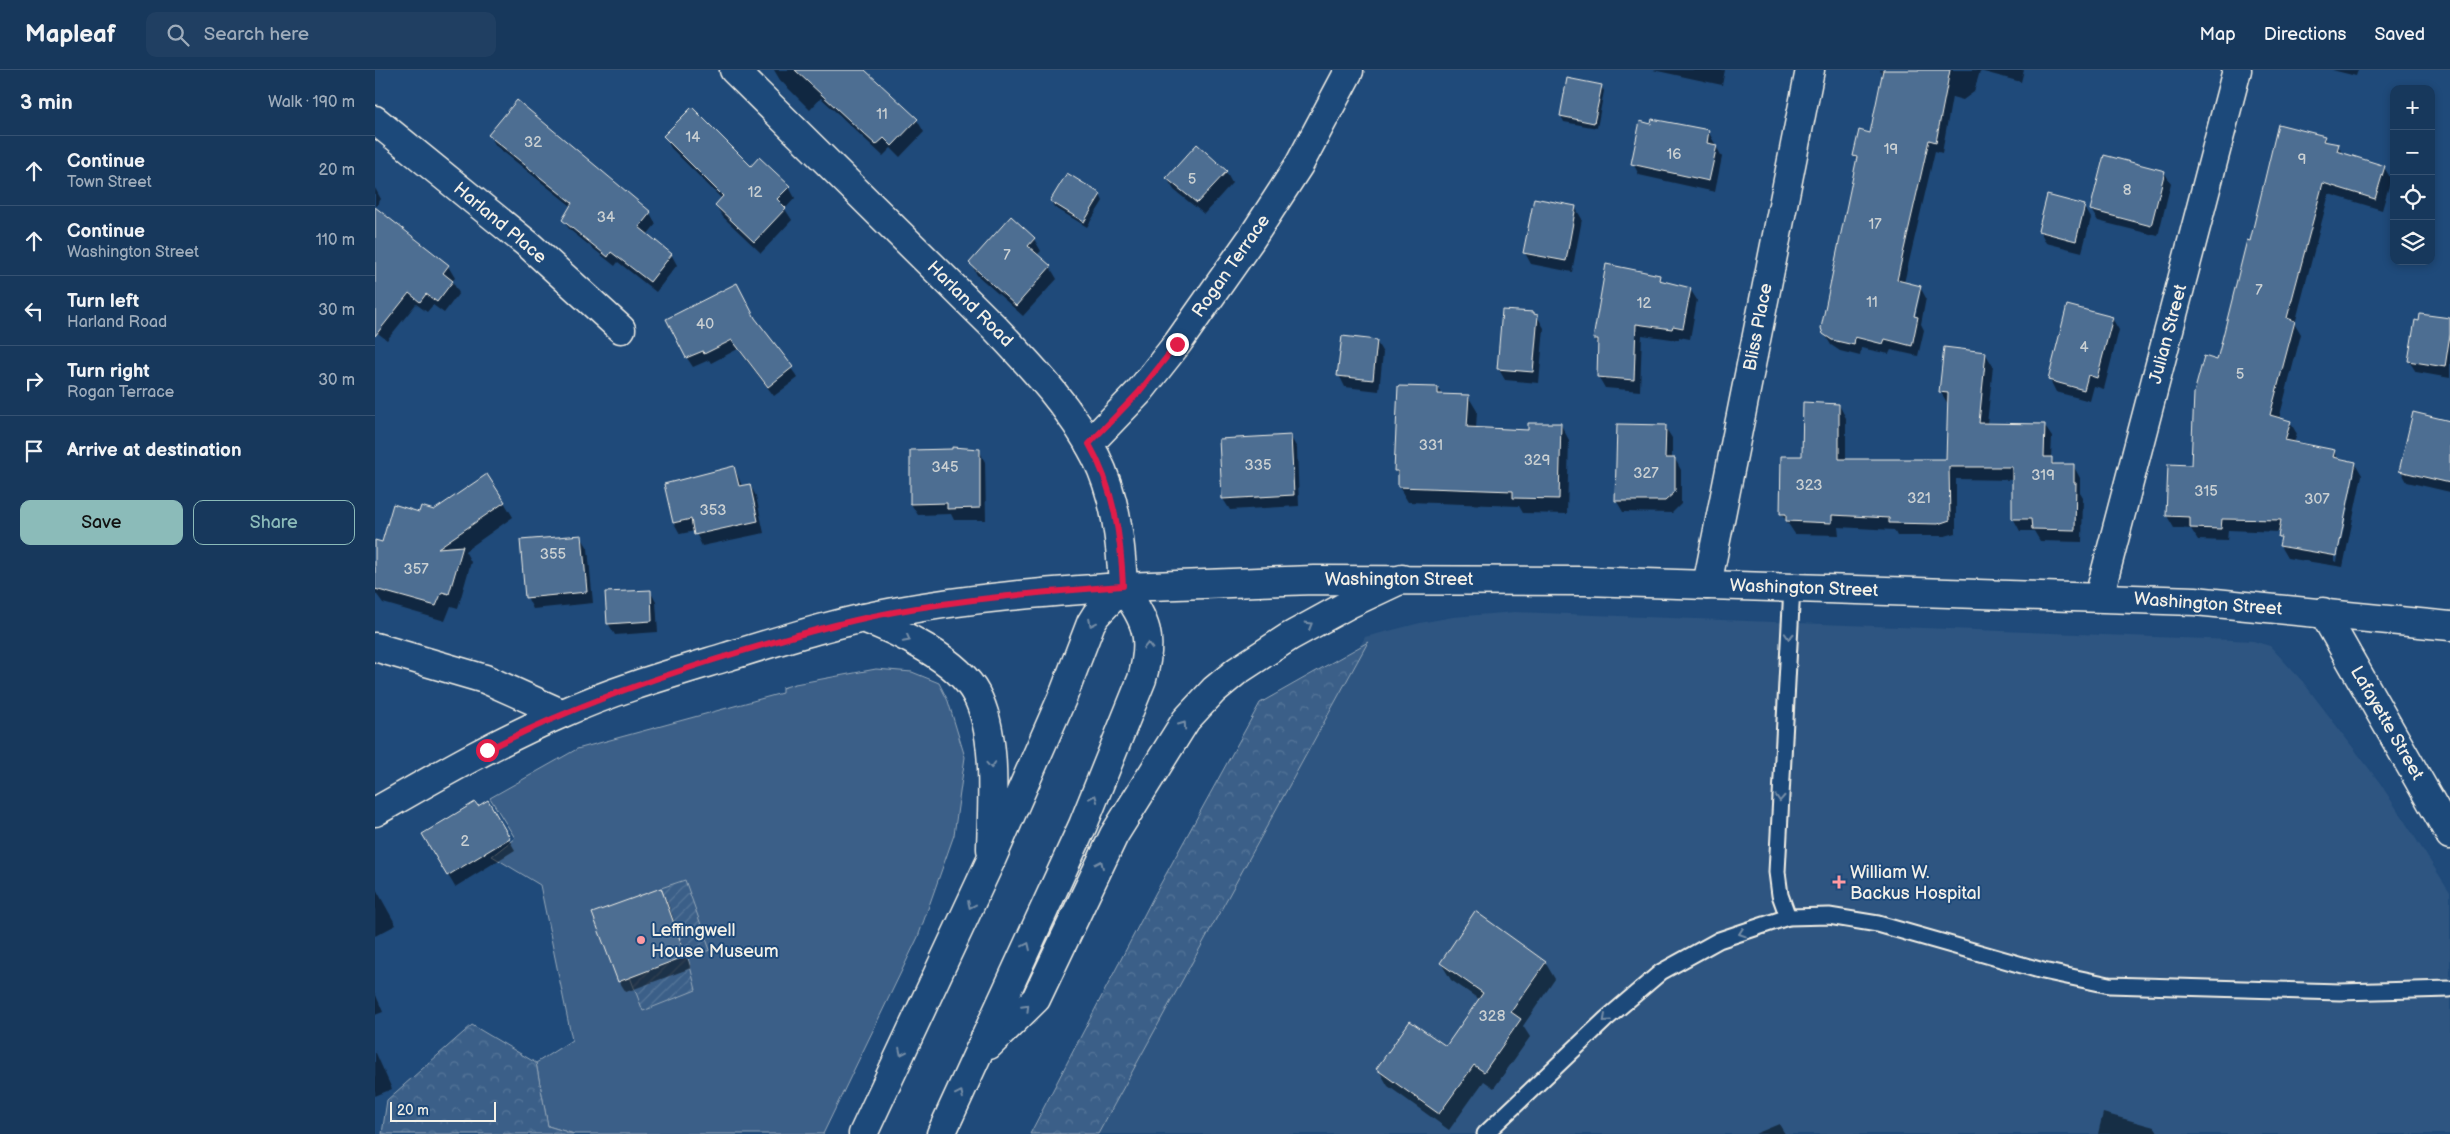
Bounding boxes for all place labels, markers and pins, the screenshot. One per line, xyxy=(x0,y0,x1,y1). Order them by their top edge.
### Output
place label: William W. Backus Hospital xyxy=(1850,862,1981,904)
marker: William W. Backus Hospital xyxy=(1832,875,1846,889)
place label: Leffingwell House Museum xyxy=(651,920,779,962)
marker: Leffingwell House Museum xyxy=(635,934,647,946)

